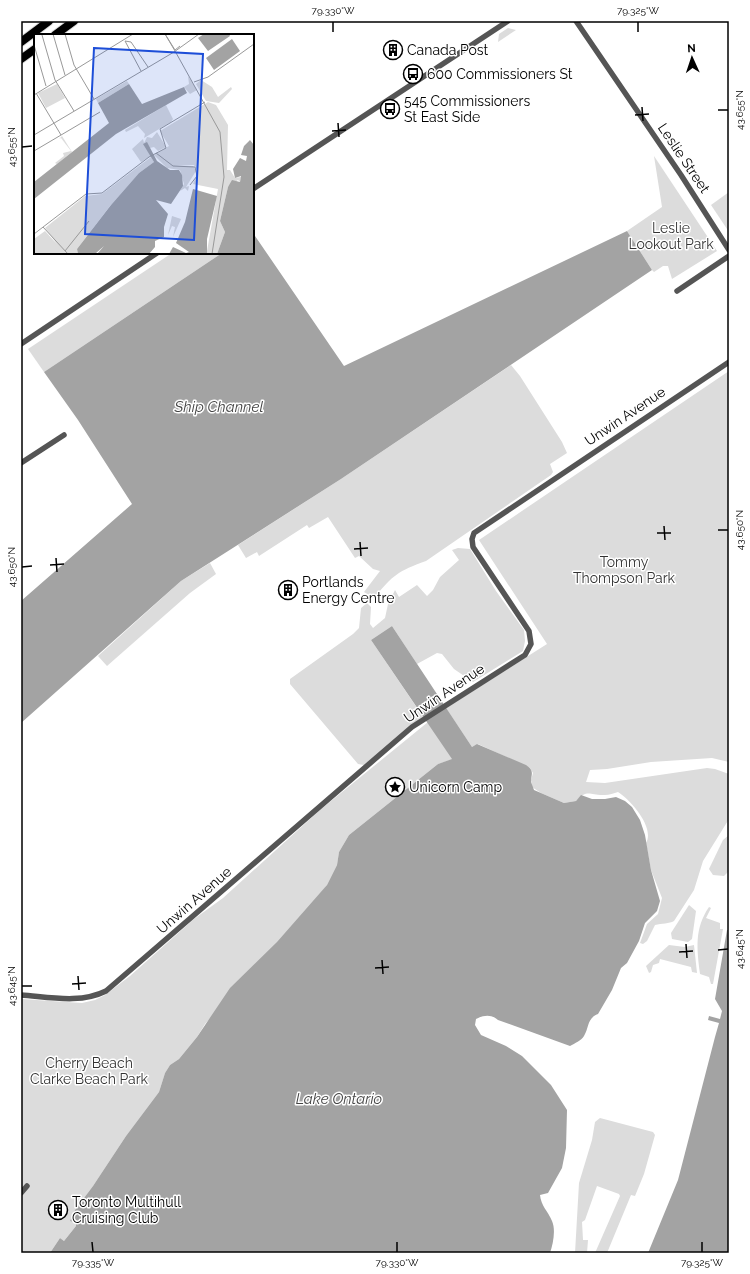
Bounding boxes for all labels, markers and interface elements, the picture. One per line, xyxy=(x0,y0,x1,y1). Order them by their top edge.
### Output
text: 79.330°W xyxy=(312,5,355,16)
text: 79.325°W xyxy=(617,5,660,16)
inset map xyxy=(34,34,254,254)
north arrow xyxy=(672,38,712,78)
building icon: Canada Post xyxy=(382,39,404,61)
place label: Canada Post xyxy=(407,42,489,58)
text: N xyxy=(687,42,696,55)
bus stop icon: 600 Commissioners St xyxy=(402,63,424,85)
place label: 600 Commissioners St xyxy=(427,66,573,82)
text: 43.655°N xyxy=(734,90,745,130)
place label: 545 Commissioners St East Side xyxy=(404,93,530,125)
bus stop icon: 545 Commissioners St East Side xyxy=(379,98,401,120)
street label: Leslie Street xyxy=(655,120,713,196)
text: 43.655°N xyxy=(6,127,17,167)
park label: Leslie Lookout Park xyxy=(628,220,714,252)
street label: Unwin Avenue xyxy=(582,383,668,449)
water label: Ship Channel xyxy=(174,398,264,416)
text: 43.650°N xyxy=(734,510,745,550)
text: 43.650°N xyxy=(6,547,17,587)
park label: Tommy Thompson Park xyxy=(573,554,676,586)
place label: Portlands Energy Centre xyxy=(302,574,395,606)
building icon: Portlands Energy Centre xyxy=(277,579,299,601)
street label: Unwin Avenue xyxy=(401,660,487,726)
place icon: Unicorn Camp xyxy=(384,776,406,798)
place label: Unicorn Camp xyxy=(409,779,502,795)
street label: Unwin Avenue xyxy=(154,863,234,937)
text: 43.645°N xyxy=(734,929,745,969)
text: 43.645°N xyxy=(6,966,17,1006)
park label: Cherry Beach Clarke Beach Park xyxy=(30,1055,149,1087)
water label: Lake Ontario xyxy=(296,1090,382,1108)
place label: Toronto Multihull Cruising Club xyxy=(72,1194,181,1226)
building icon: Toronto Multihull Cruising Club xyxy=(47,1199,69,1221)
text: 79.335°W xyxy=(72,1257,115,1268)
text: 79.330°W xyxy=(376,1257,419,1268)
text: 79.325°W xyxy=(681,1257,724,1268)

